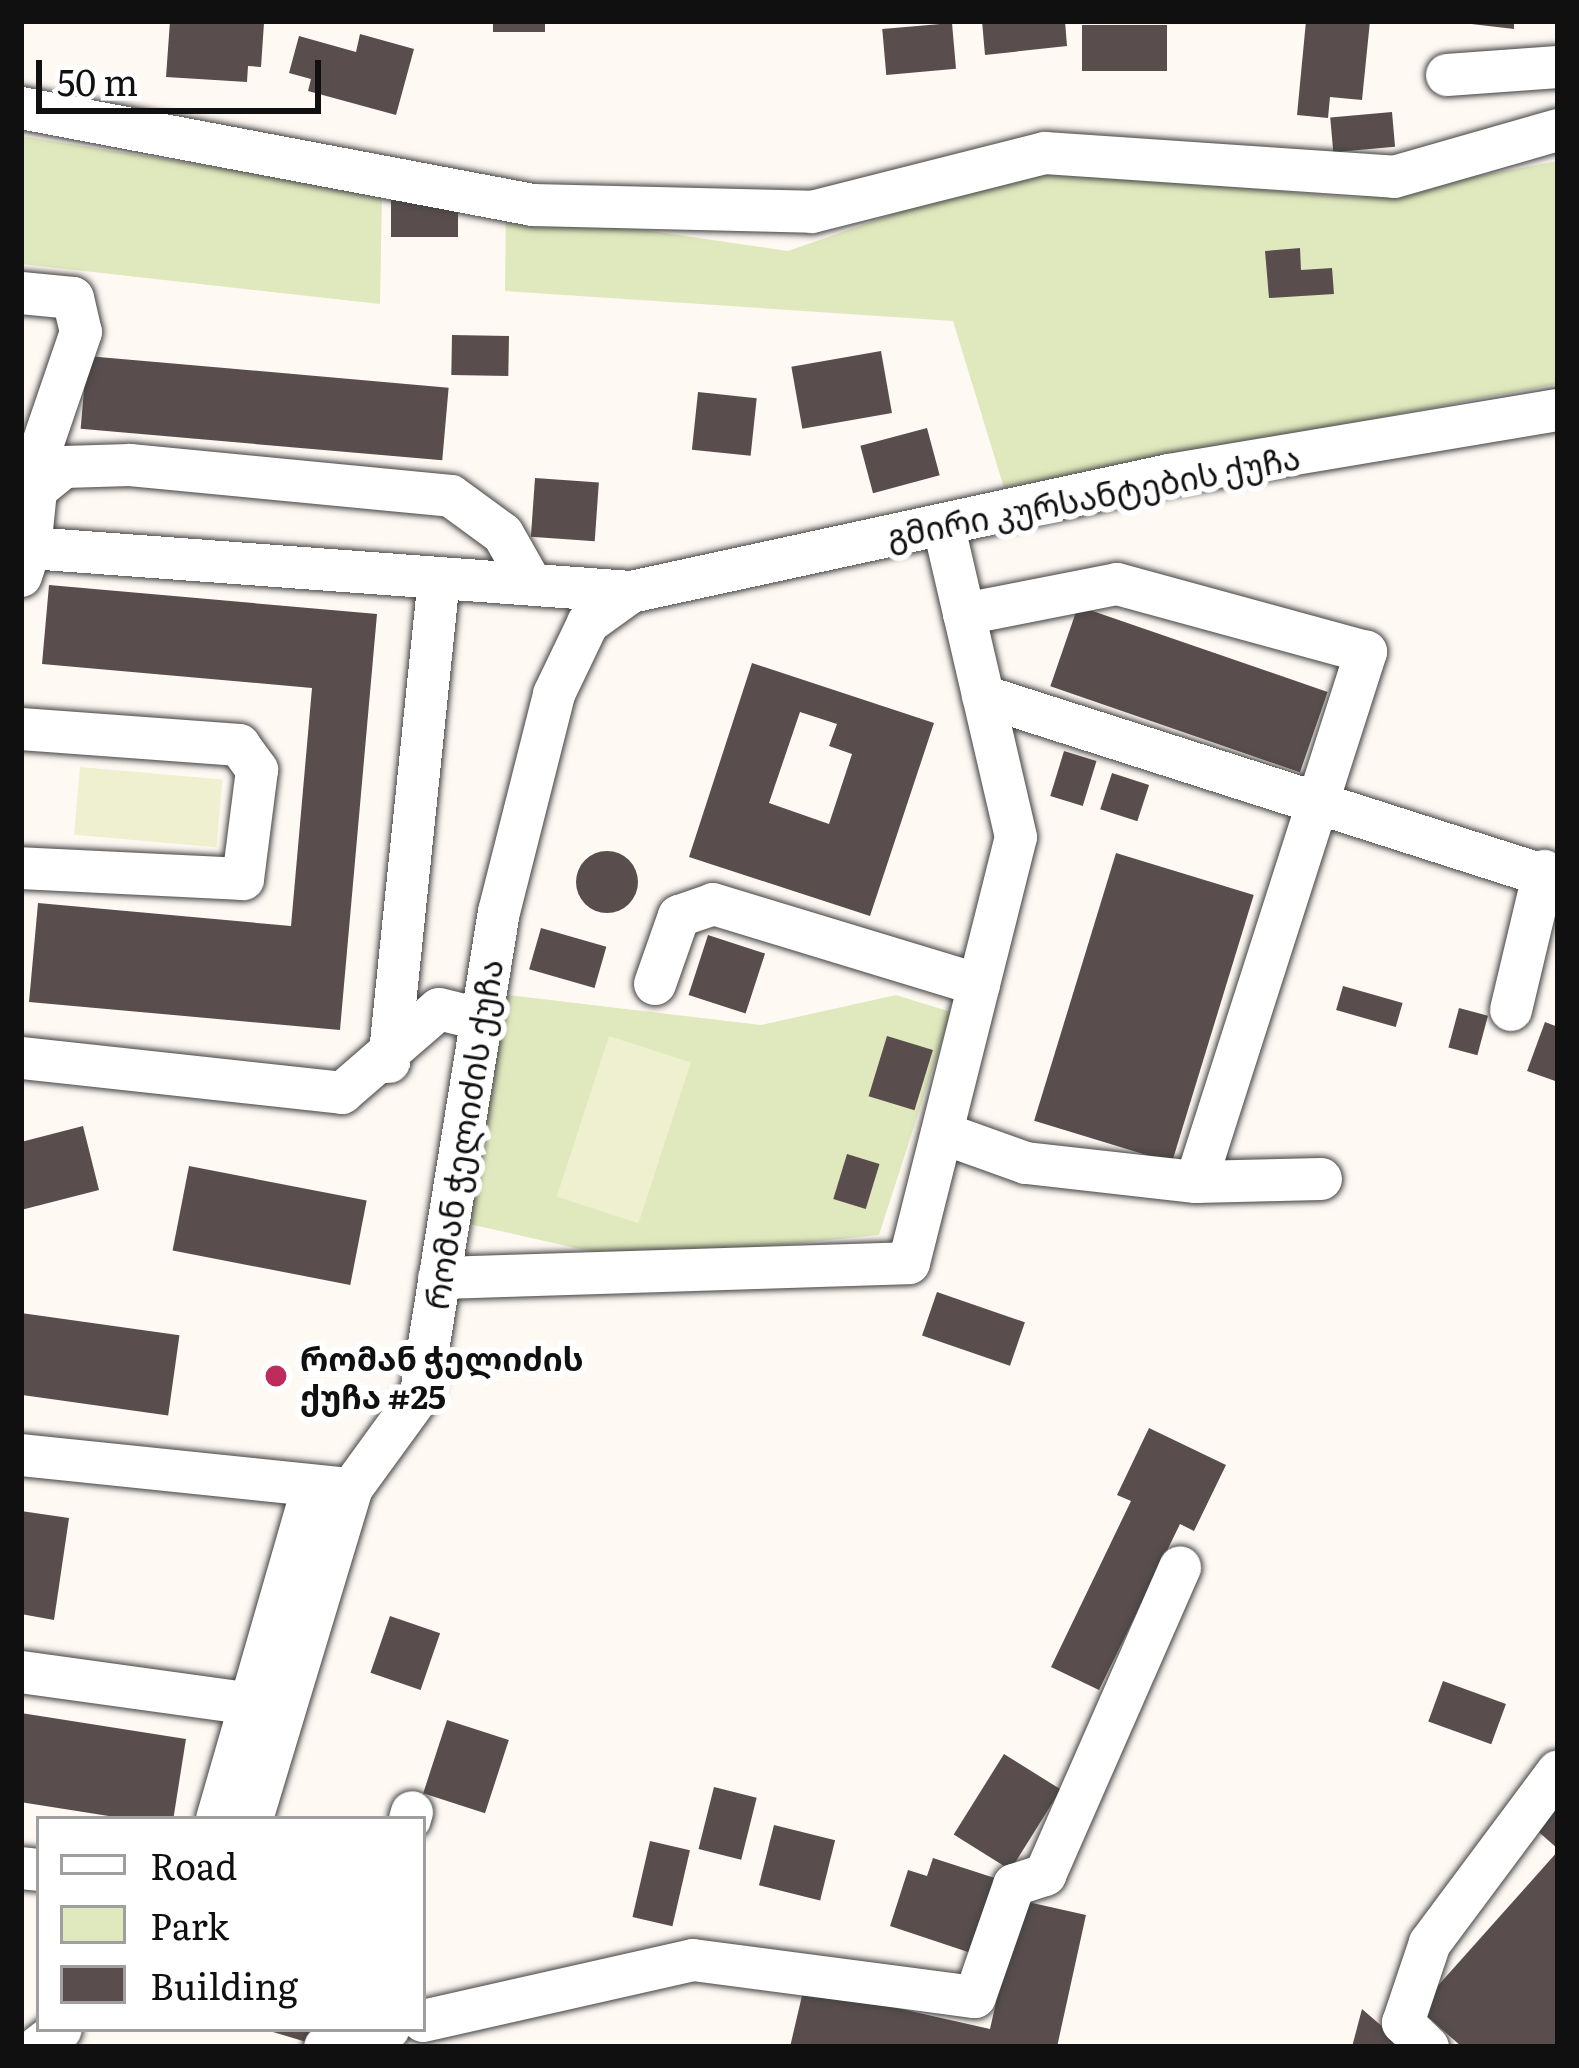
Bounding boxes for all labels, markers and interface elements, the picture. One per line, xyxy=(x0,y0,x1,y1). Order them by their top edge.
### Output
scale bar xyxy=(42,36,327,110)
text: 50 m xyxy=(57,54,138,107)
street label: გმირი კურსანტების ქუჩა xyxy=(883,435,1303,555)
street label: რომან ჭელიძის ქუჩა xyxy=(415,956,509,1312)
place label: რომან ჭელიძის ქუჩა #25 xyxy=(300,1337,584,1415)
marker: რომან ჭელიძის ქუჩა #25 xyxy=(263,1363,289,1389)
legend xyxy=(36,1816,426,2032)
text: Road xyxy=(150,1838,237,1891)
text: Park xyxy=(150,1898,229,1951)
text: Building xyxy=(150,1958,298,2011)

